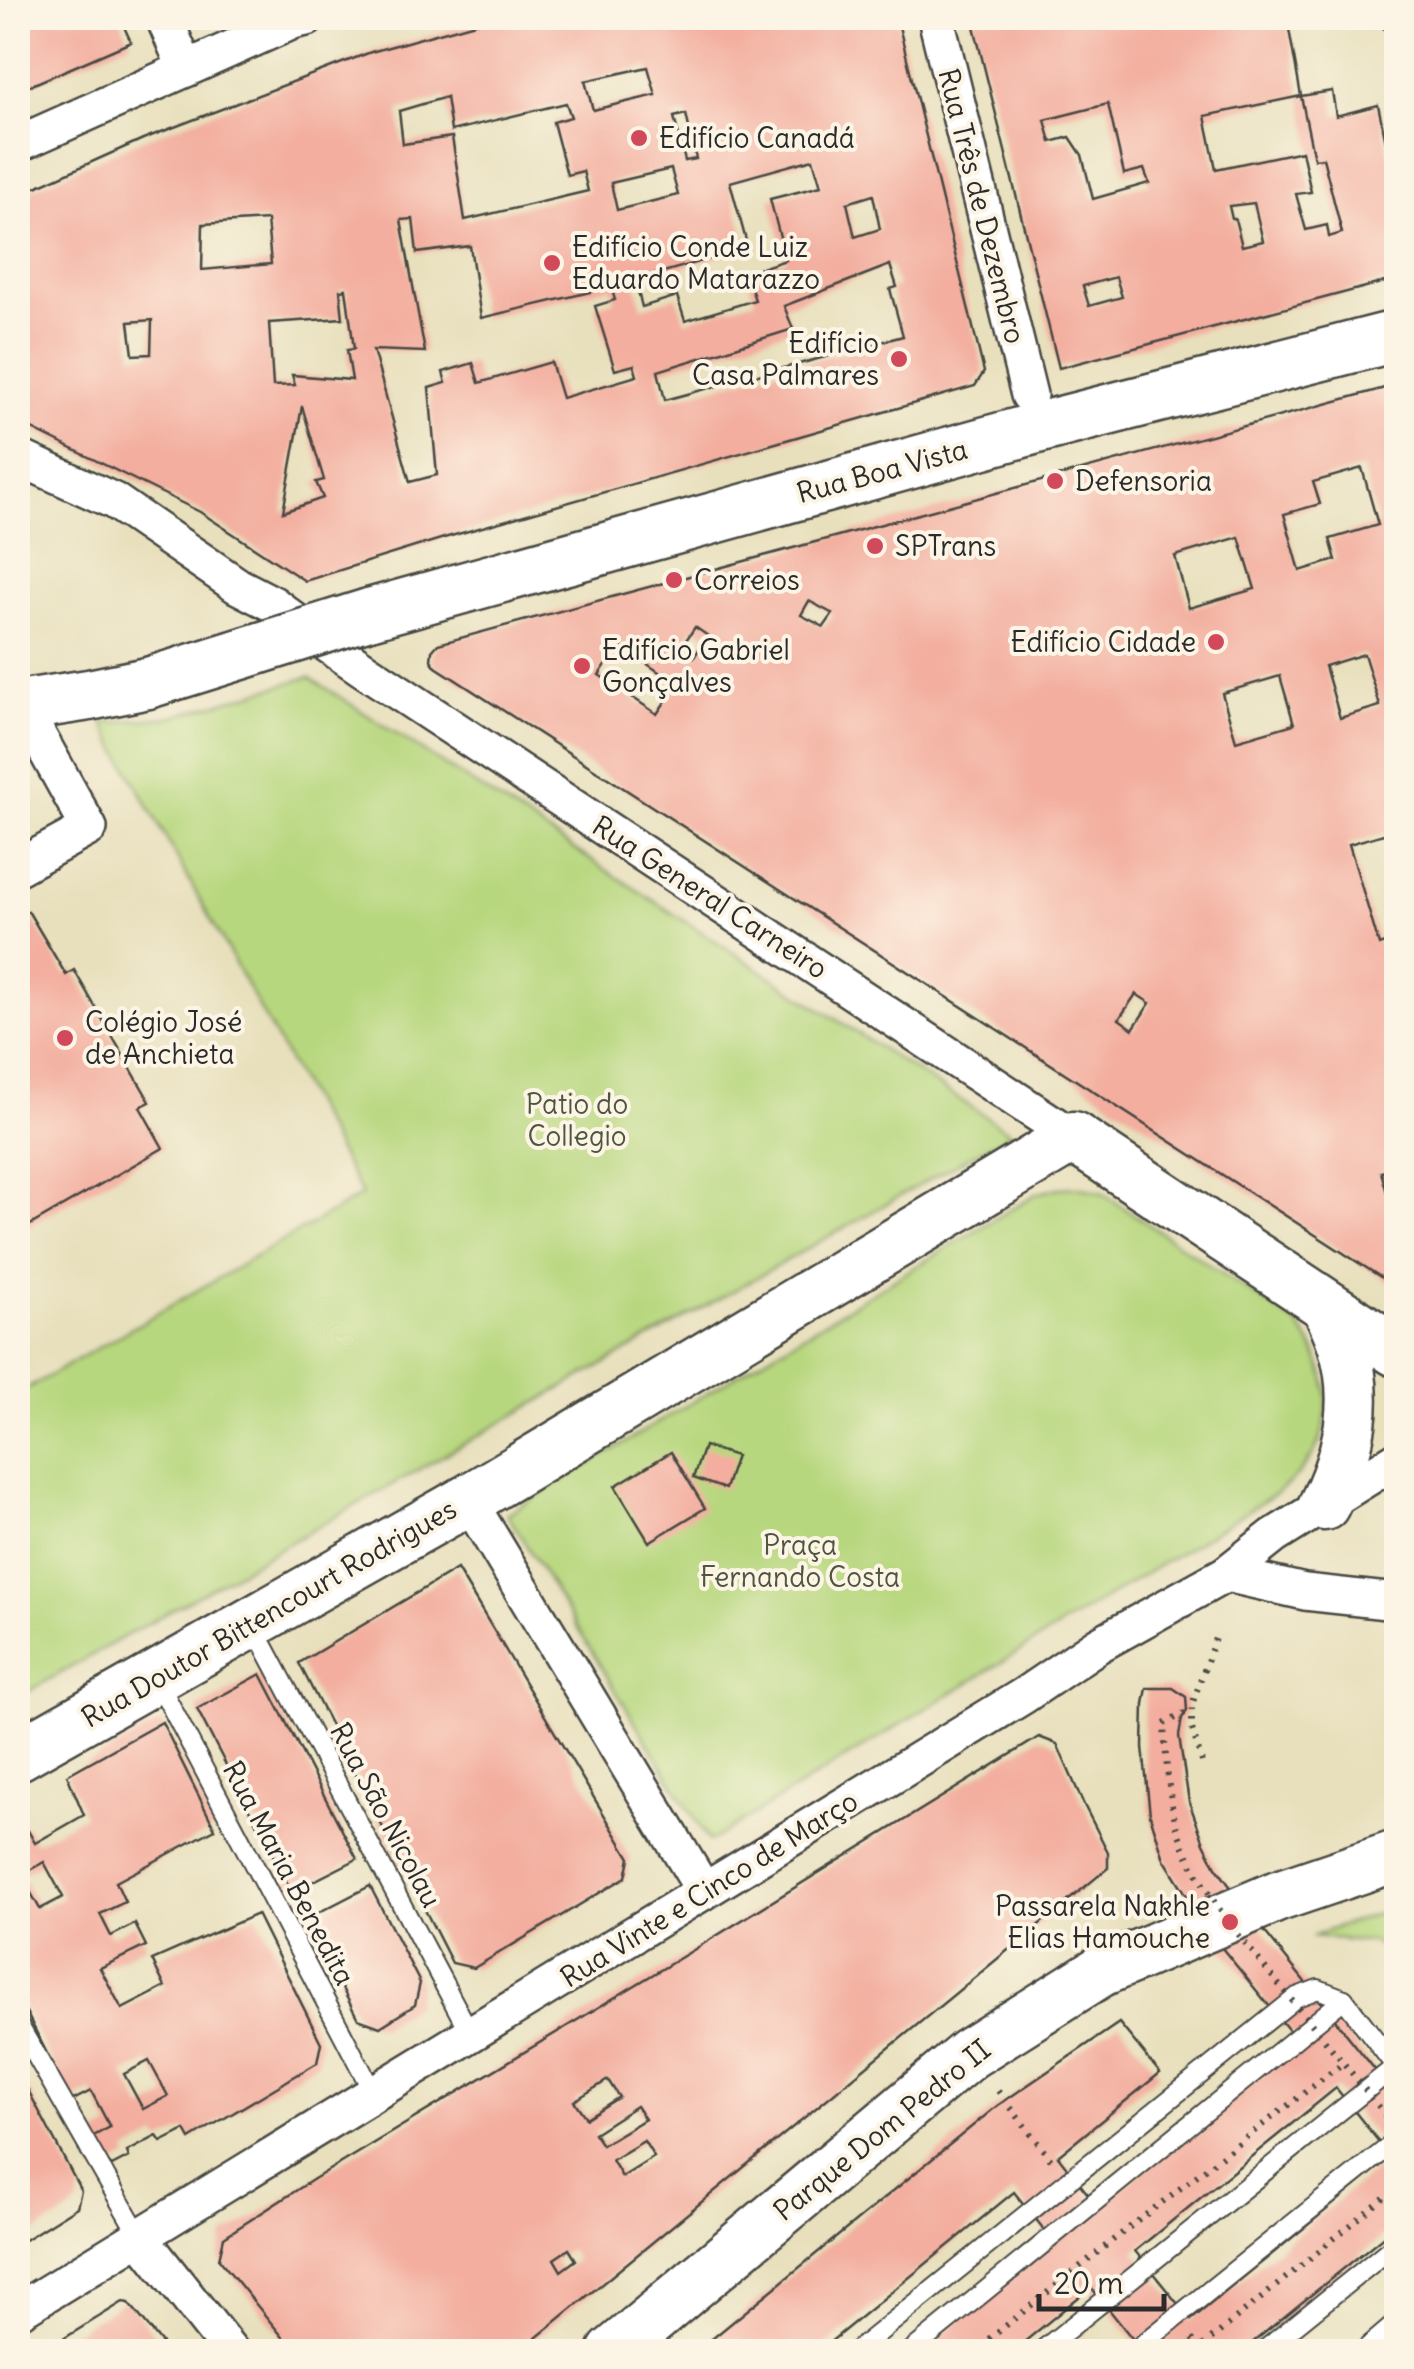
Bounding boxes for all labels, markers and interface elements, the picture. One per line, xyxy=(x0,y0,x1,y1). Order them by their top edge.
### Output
street label: Rua Três de Dezembro xyxy=(930,65,1034,347)
place label: Edifício Canadá xyxy=(659,120,855,156)
marker: Edifício Canadá xyxy=(628,127,650,149)
place label: Edifício Conde Luiz Eduardo Matarazzo xyxy=(572,229,820,297)
marker: Edifício Conde Luiz Eduardo Matarazzo xyxy=(541,252,563,274)
place label: Edifício Casa Palmares xyxy=(692,325,879,393)
marker: Edifício Casa Palmares xyxy=(888,348,910,370)
street label: Rua Boa Vista xyxy=(793,431,971,511)
place label: Defensoria xyxy=(1075,463,1212,499)
marker: Defensoria xyxy=(1044,470,1066,492)
place label: SPTrans xyxy=(895,528,996,564)
marker: SPTrans xyxy=(864,535,886,557)
place label: Correios xyxy=(694,562,800,598)
marker: Correios xyxy=(663,569,685,591)
place label: Edifício Cidade xyxy=(1010,624,1196,660)
marker: Edifício Cidade xyxy=(1205,631,1227,653)
place label: Edifício Gabriel Gonçalves xyxy=(602,632,790,700)
marker: Edifício Gabriel Gonçalves xyxy=(571,655,593,677)
street label: Rua General Carneiro xyxy=(586,807,834,987)
place label: Colégio José de Anchieta xyxy=(85,1004,242,1072)
marker: Colégio José de Anchieta xyxy=(54,1027,76,1049)
park label: Patio do Collegio xyxy=(526,1086,628,1154)
street label: Rua Doutor Bittencourt Rodrigues xyxy=(75,1491,463,1735)
park label: Praça Fernando Costa xyxy=(700,1527,900,1595)
street label: Rua São Nicolau xyxy=(322,1716,450,1914)
street label: Rua Maria Benedita xyxy=(215,1755,363,1991)
street label: Rua Vinte e Cinco de Março xyxy=(554,1783,864,1995)
place label: Passarela Nakhle Elias Hamouche xyxy=(995,1888,1210,1956)
marker: Passarela Nakhle Elias Hamouche xyxy=(1219,1911,1241,1933)
street label: Parque Dom Pedro II xyxy=(766,2031,998,2229)
scale bar xyxy=(1039,2249,1164,2311)
text: 20 m xyxy=(1054,2264,1124,2302)

